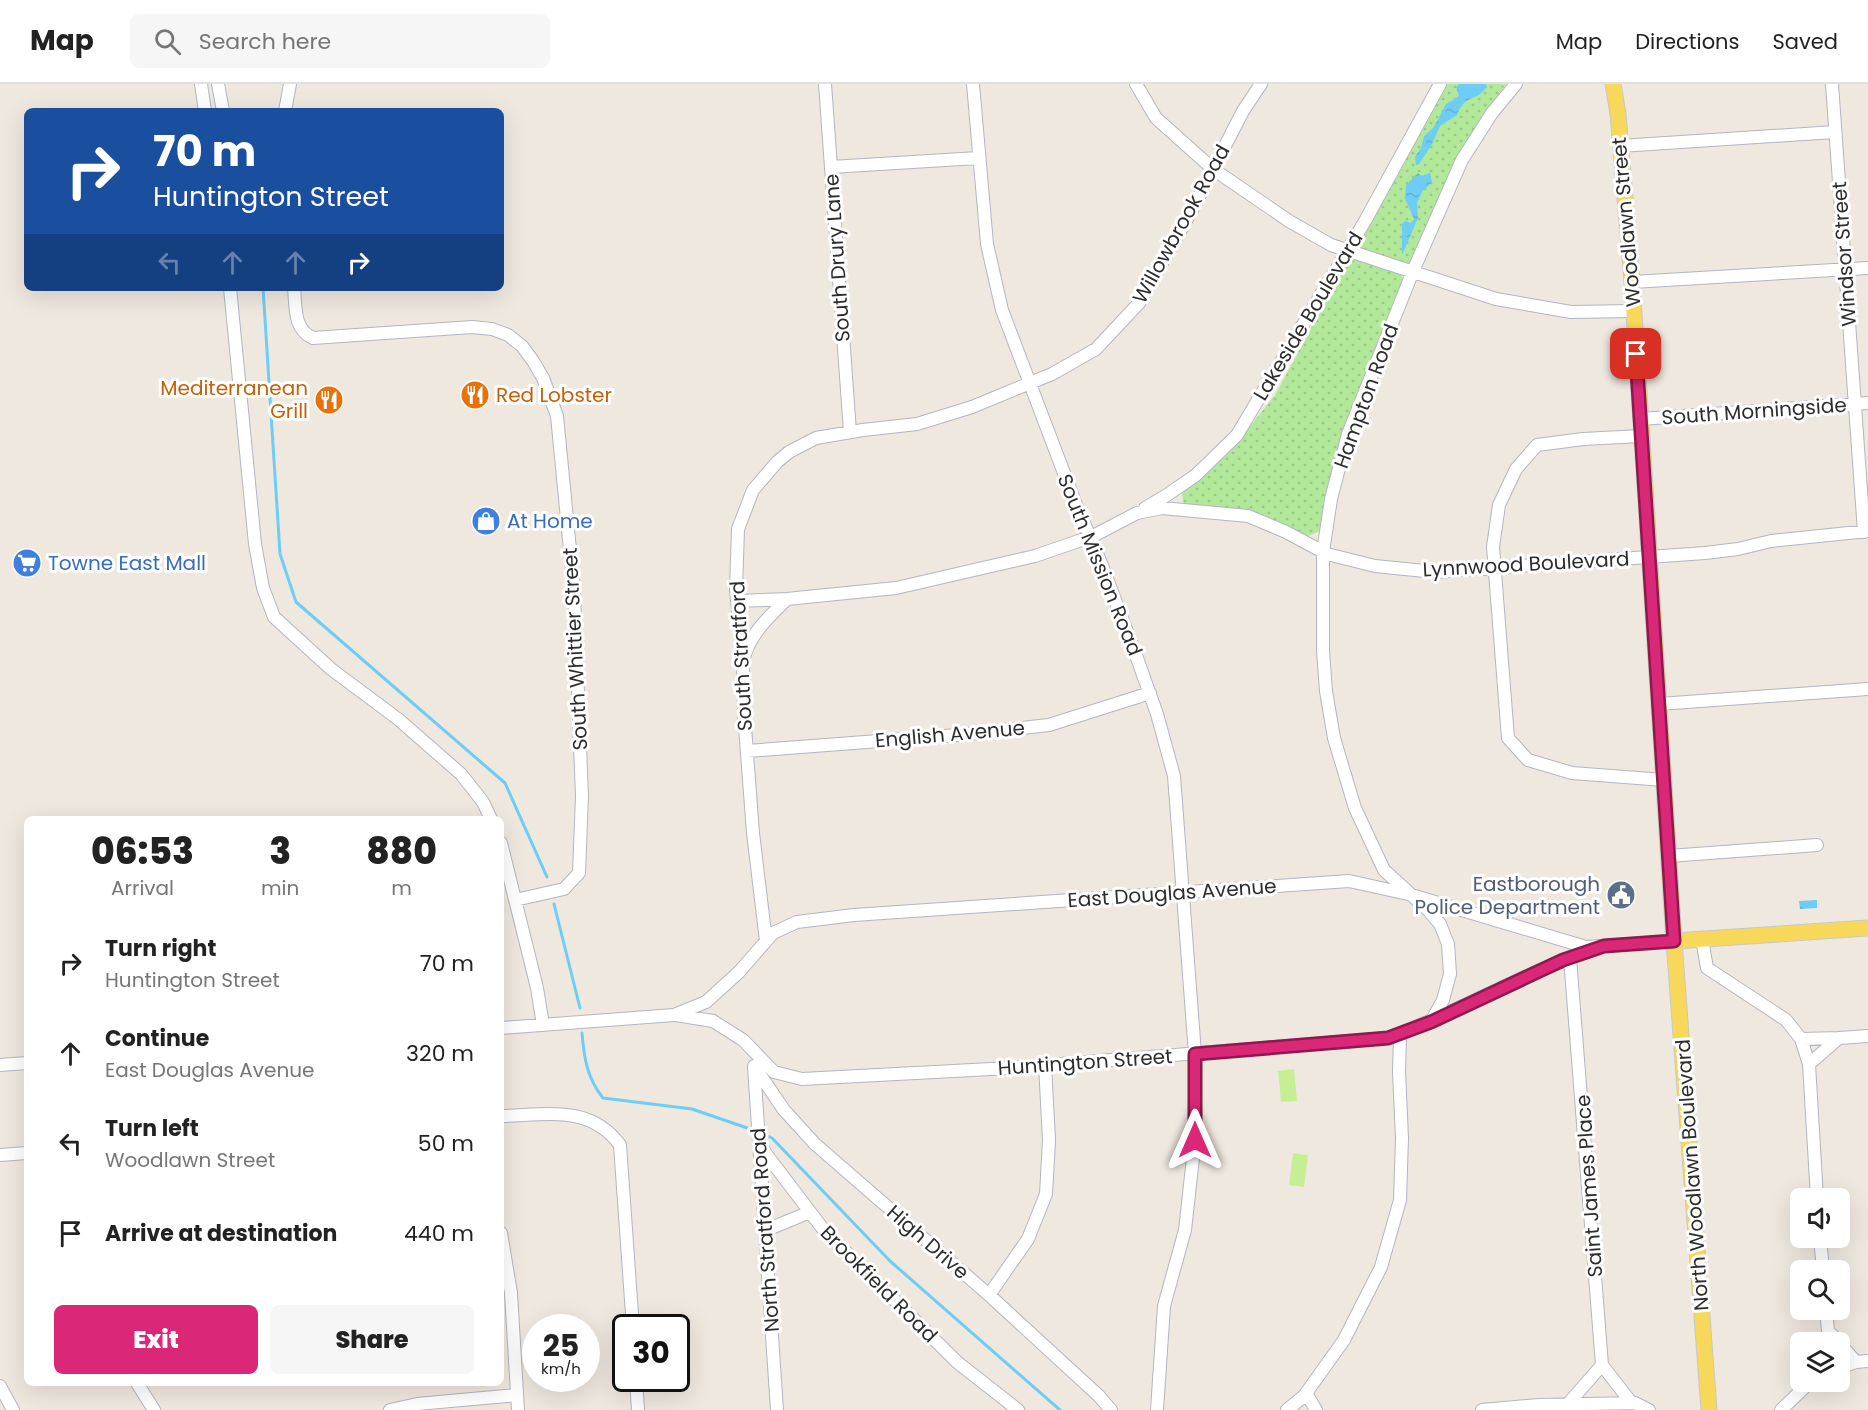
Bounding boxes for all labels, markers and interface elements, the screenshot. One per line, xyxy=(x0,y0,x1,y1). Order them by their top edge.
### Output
search box xyxy=(130,14,550,68)
text: Map xyxy=(30,21,94,60)
icon: search xyxy=(151,25,184,58)
text: Search here xyxy=(199,26,331,57)
text: Map xyxy=(1556,27,1602,56)
text: Directions xyxy=(1635,27,1739,56)
text: Saved xyxy=(1772,27,1838,56)
text: 70 m xyxy=(153,122,256,181)
icon: right xyxy=(54,132,132,210)
street label: Woodlawn Street xyxy=(1605,136,1647,308)
street label: Willowbrook Road xyxy=(1126,140,1236,308)
street label: South Drury Lane xyxy=(817,173,857,343)
text: Huntington Street xyxy=(153,178,389,215)
street label: Windsor Street xyxy=(1825,181,1863,327)
street label: Lakeside Boulevard xyxy=(1246,226,1370,406)
icon: left xyxy=(153,246,186,279)
icon: ahead xyxy=(216,246,249,279)
icon: ahead xyxy=(279,246,312,279)
icon: right xyxy=(342,246,375,279)
street label: Hampton Road xyxy=(1327,320,1405,472)
pin xyxy=(1610,328,1661,379)
icon: arrive xyxy=(1619,337,1652,370)
place label: Mediterranean Grill xyxy=(160,374,308,425)
restaurant icon: Red Lobster xyxy=(459,379,491,411)
place label: Red Lobster xyxy=(496,381,612,409)
restaurant icon: Mediterranean Grill xyxy=(313,384,345,416)
street label: South Morningside xyxy=(1660,391,1848,431)
street label: South Mission Road xyxy=(1051,470,1149,660)
shop icon: At Home xyxy=(470,505,502,537)
place label: At Home xyxy=(507,507,593,535)
street label: Lynnwood Boulevard xyxy=(1422,545,1630,583)
supermarket icon: Towne East Mall xyxy=(11,547,43,579)
street label: South Whittier Street xyxy=(556,547,594,751)
place label: Towne East Mall xyxy=(48,549,206,577)
street label: South Stratford xyxy=(723,580,759,732)
street label: English Avenue xyxy=(874,714,1026,754)
text: 06:53 xyxy=(91,826,194,877)
text: 3 xyxy=(269,826,291,877)
text: 880 xyxy=(366,826,437,877)
place label: Eastborough Police Department xyxy=(1415,870,1600,921)
street label: East Douglas Avenue xyxy=(1067,872,1277,914)
text: Arrival xyxy=(111,874,174,902)
text: min xyxy=(261,874,299,902)
text: m xyxy=(391,874,412,902)
public building icon: Eastborough Police Department xyxy=(1605,879,1637,911)
text: Turn right xyxy=(105,933,216,964)
icon: right xyxy=(54,947,87,980)
text: 70 m xyxy=(420,948,474,979)
text: Huntington Street xyxy=(105,966,280,994)
text: Continue xyxy=(105,1023,209,1054)
icon: ahead xyxy=(54,1037,87,1070)
text: 320 m xyxy=(406,1038,474,1069)
street label: North Woodlawn Boulevard xyxy=(1669,1038,1715,1312)
street label: Huntington Street xyxy=(997,1042,1173,1082)
text: East Douglas Avenue xyxy=(105,1056,314,1084)
street label: Saint James Place xyxy=(1569,1094,1609,1278)
position arrow xyxy=(1163,1108,1227,1172)
text: Turn left xyxy=(105,1113,199,1144)
icon: left xyxy=(54,1127,87,1160)
street label: North Stratford Road xyxy=(744,1127,786,1333)
text: 50 m xyxy=(418,1128,474,1159)
text: Woodlawn Street xyxy=(105,1146,275,1174)
map controls xyxy=(1790,1188,1850,1392)
button: sound xyxy=(1790,1188,1850,1248)
street label: High Drive xyxy=(881,1198,975,1286)
icon: arrive xyxy=(54,1217,87,1250)
text: Arrive at destination xyxy=(105,1218,337,1249)
text: 440 m xyxy=(404,1218,474,1249)
street label: Brookfield Road xyxy=(814,1219,944,1349)
button: search xyxy=(1790,1260,1850,1320)
button: Exit xyxy=(54,1305,258,1374)
button: Share xyxy=(270,1305,474,1374)
speed limit sign: 30 xyxy=(612,1314,690,1392)
text: 25 xyxy=(543,1324,579,1367)
button: layers xyxy=(1790,1332,1850,1392)
text: km/h xyxy=(541,1358,581,1379)

